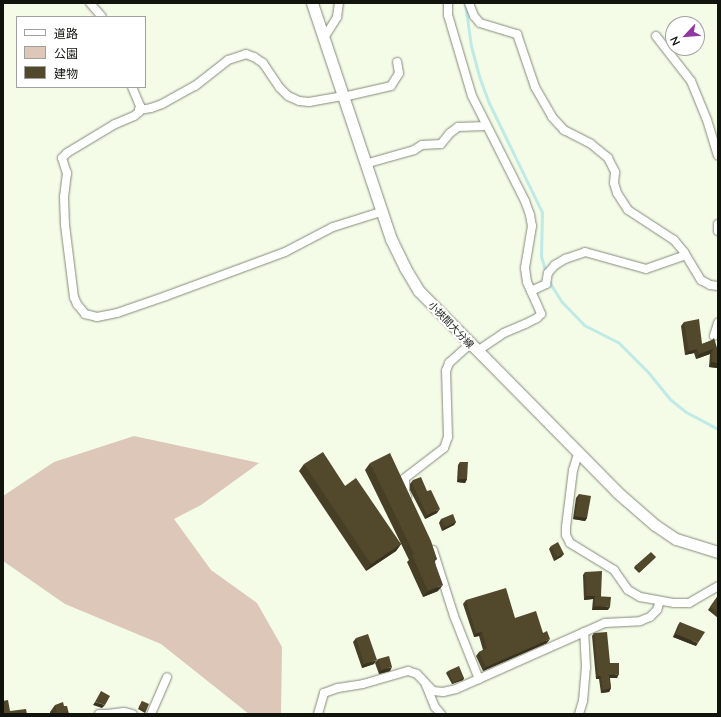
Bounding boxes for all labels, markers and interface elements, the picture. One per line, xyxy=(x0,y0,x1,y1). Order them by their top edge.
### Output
legend xyxy=(16,16,146,88)
north arrow xyxy=(665,16,705,56)
text: 道路 xyxy=(54,26,78,41)
text: N xyxy=(667,34,682,48)
text: 公園 xyxy=(54,46,78,61)
text: 建物 xyxy=(54,66,78,81)
street label: 小挾間大分線 xyxy=(426,299,476,351)

